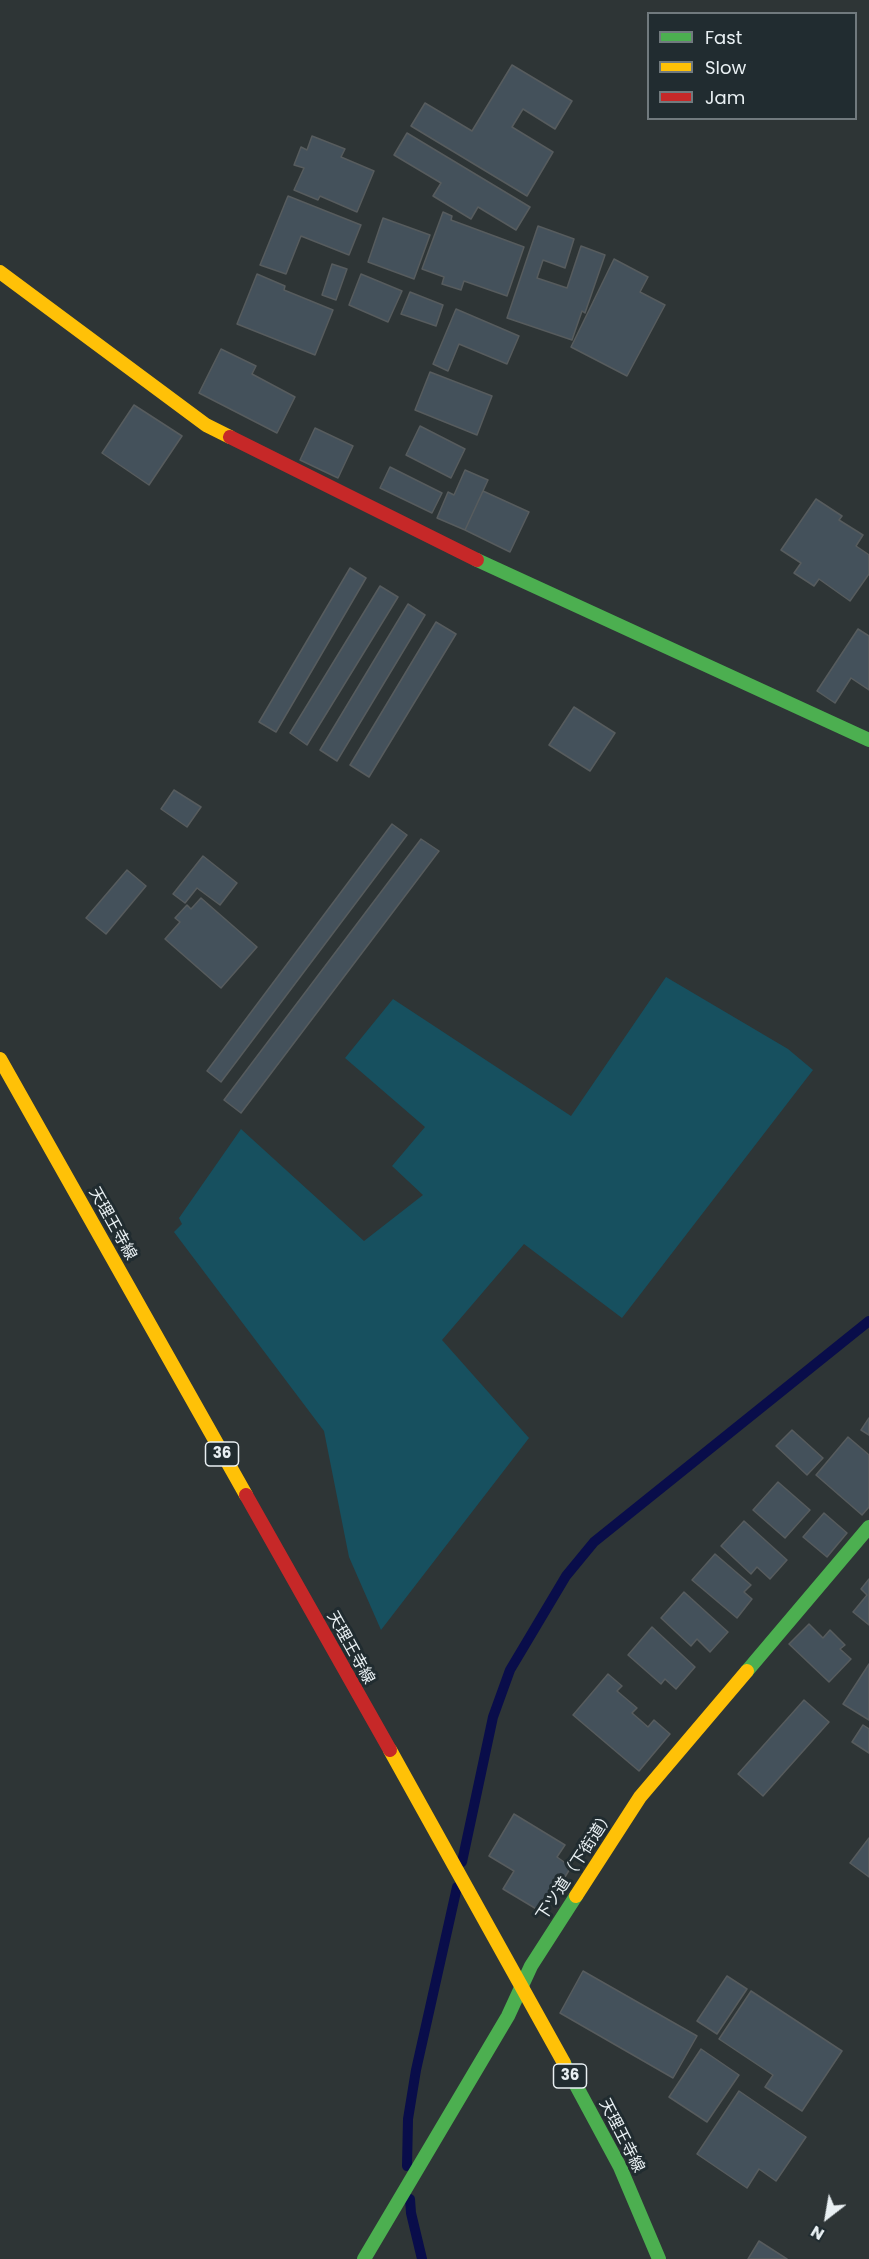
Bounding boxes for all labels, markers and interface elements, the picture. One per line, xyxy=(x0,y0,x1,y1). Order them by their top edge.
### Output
legend xyxy=(647,12,857,120)
text: Fast xyxy=(705,25,742,50)
text: Slow xyxy=(705,55,746,80)
text: Jam xyxy=(705,85,745,110)
street label: 天理王寺線 xyxy=(84,1184,140,1264)
road number: 36 xyxy=(206,1442,238,1466)
street label: 天理王寺線 xyxy=(322,1608,378,1688)
street label: 下ツ道（下街道） xyxy=(533,1807,619,1925)
road number: 36 xyxy=(554,2064,586,2088)
street label: 天理王寺線 xyxy=(594,2096,648,2176)
north arrow xyxy=(797,2187,857,2247)
text: N xyxy=(806,2220,829,2246)

